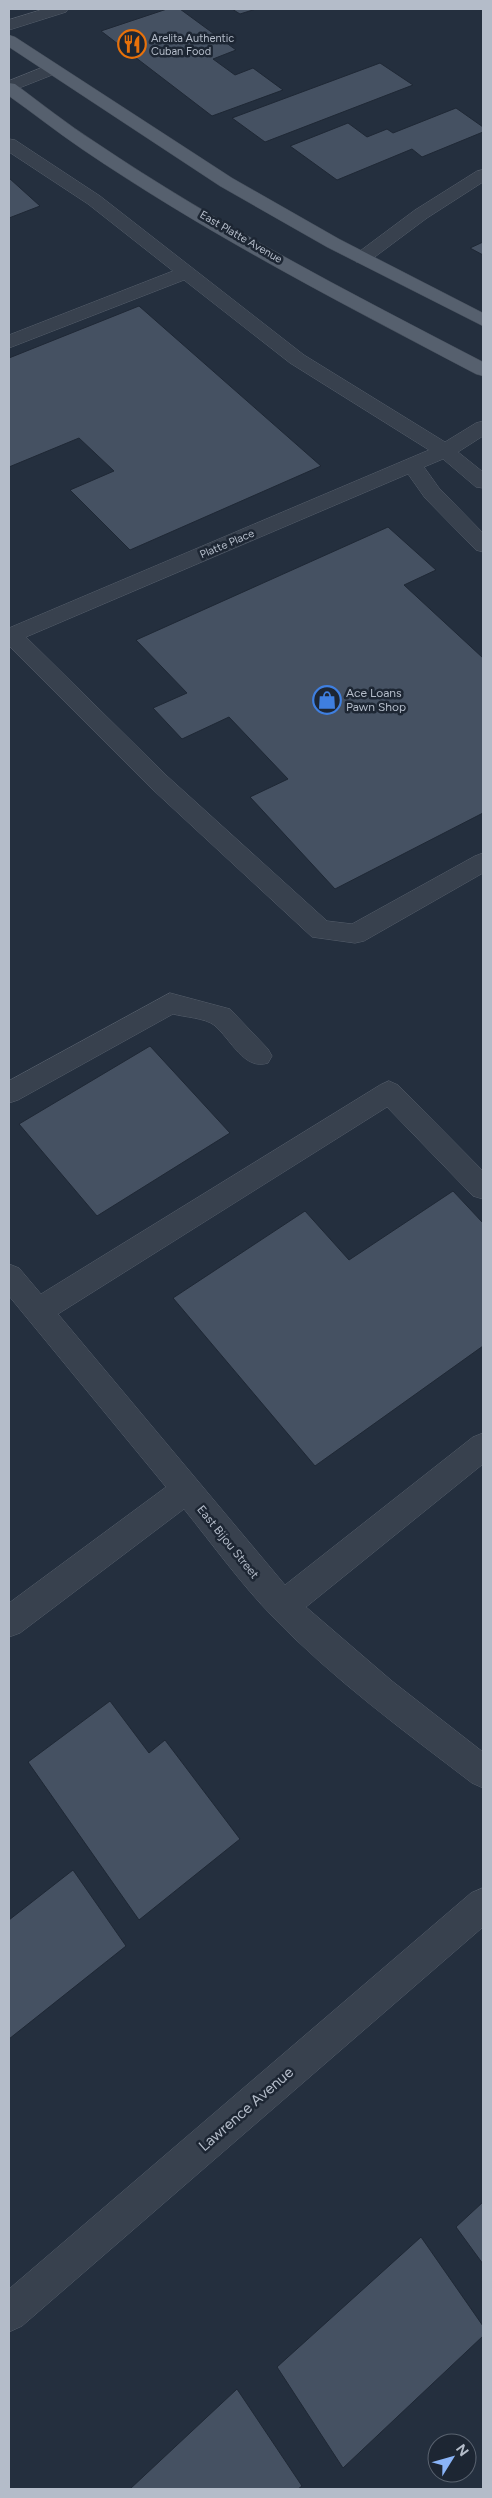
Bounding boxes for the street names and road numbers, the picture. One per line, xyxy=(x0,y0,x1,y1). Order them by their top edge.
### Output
street label: East Platte Avenue xyxy=(198,208,284,266)
street label: Platte Place xyxy=(198,527,256,561)
street label: East Bijou Street xyxy=(194,1503,262,1582)
street label: Lawrence Avenue xyxy=(195,2063,297,2155)

